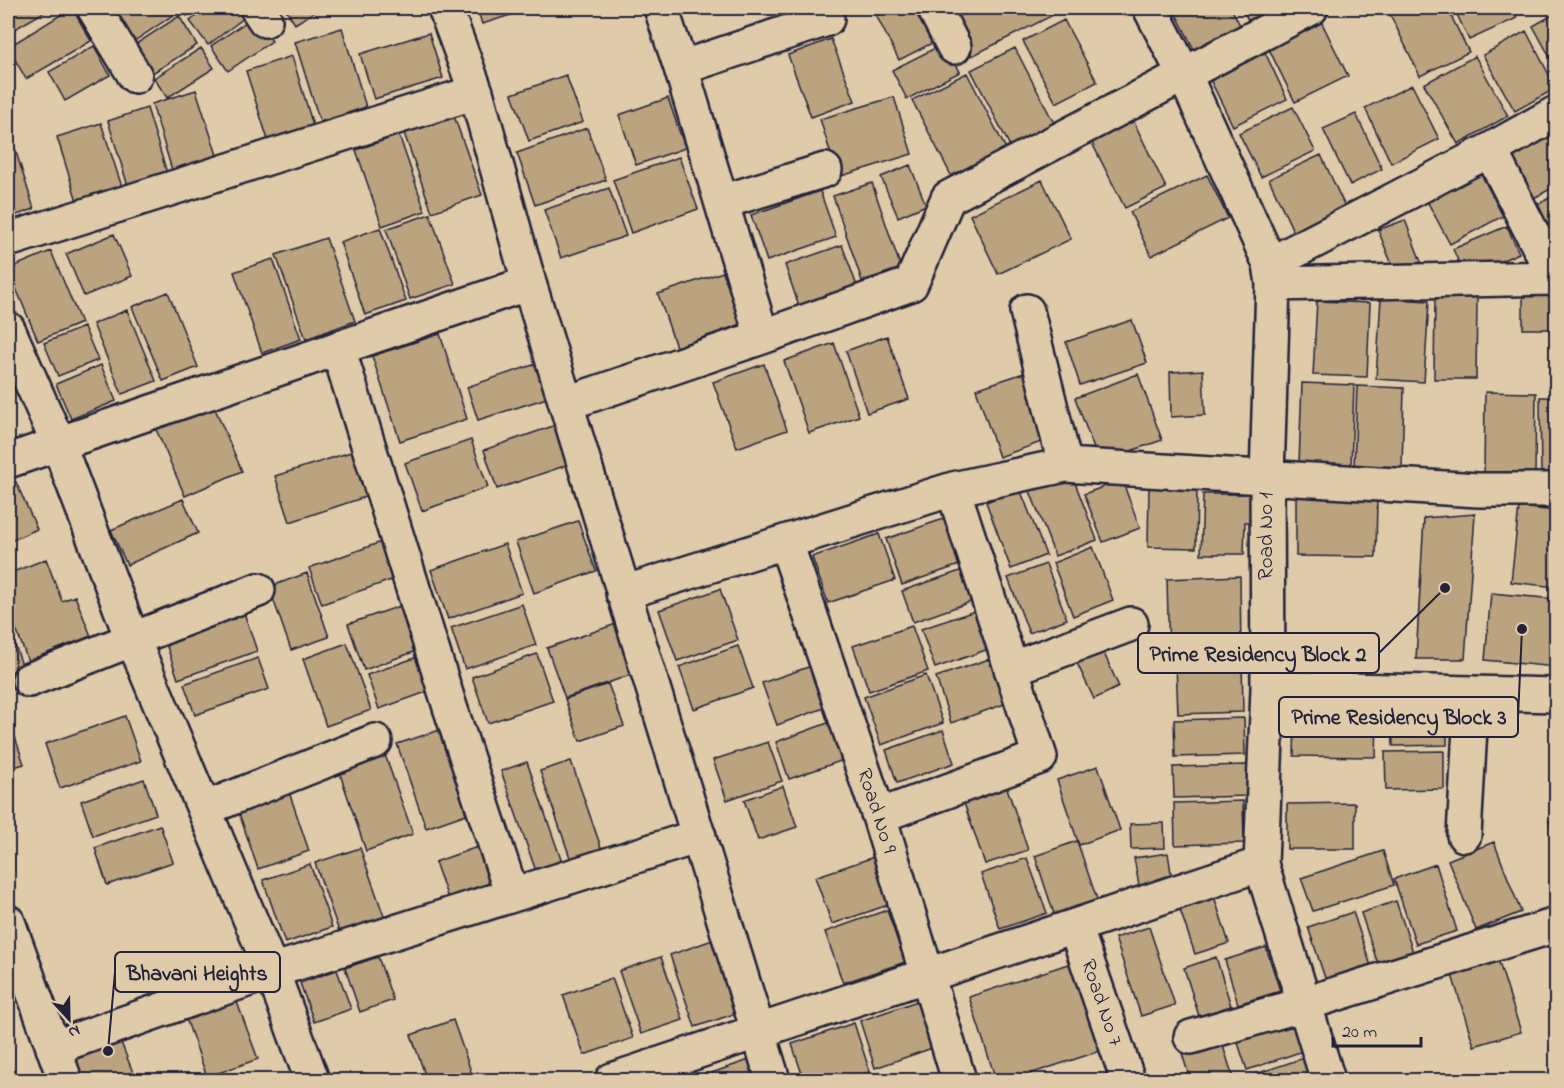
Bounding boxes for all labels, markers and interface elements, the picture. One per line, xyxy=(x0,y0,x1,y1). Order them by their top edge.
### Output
street label: Road No 1 xyxy=(1252,492,1282,580)
callout: Prime Residency Block 2 xyxy=(1138,633,1379,673)
text: Prime Residency Block 2 xyxy=(1150,640,1366,673)
callout: Prime Residency Block 3 xyxy=(1279,697,1518,737)
text: Prime Residency Block 3 xyxy=(1292,703,1507,736)
street label: Road No 9 xyxy=(848,765,904,858)
callout: Bhavani Heights xyxy=(115,952,280,992)
street label: Road No 7 xyxy=(1072,956,1130,1051)
text: Bhavani Heights xyxy=(125,959,268,992)
north arrow xyxy=(39,989,99,1049)
scale bar xyxy=(1333,1010,1422,1048)
text: N xyxy=(64,1018,83,1044)
text: 20 m xyxy=(1342,1020,1377,1046)

